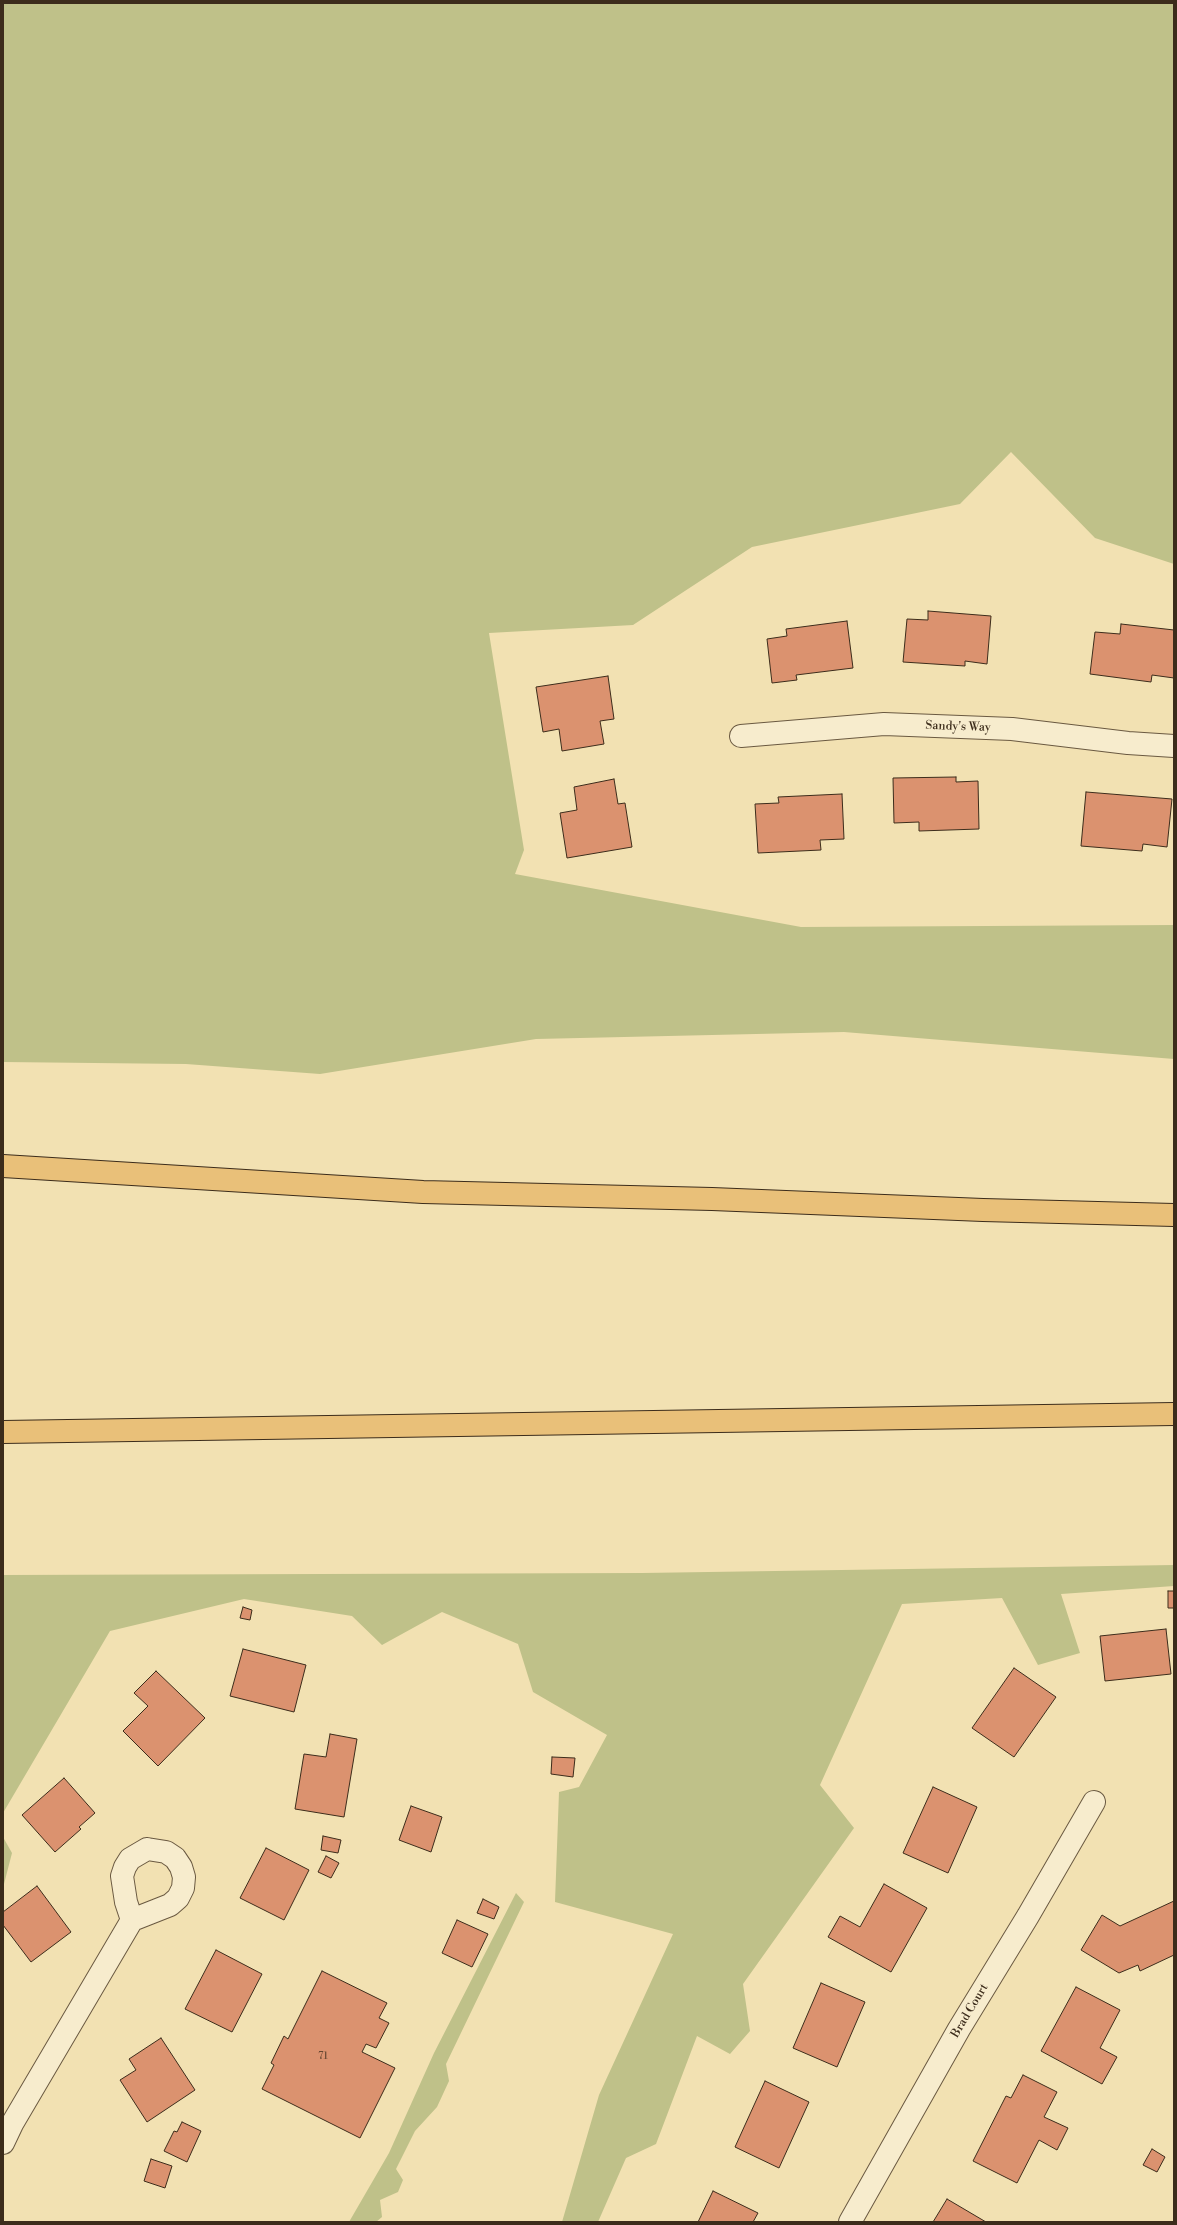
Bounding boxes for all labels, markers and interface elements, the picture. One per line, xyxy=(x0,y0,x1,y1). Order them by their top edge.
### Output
street label: Sandy's Way xyxy=(925,719,991,735)
street label: Brad Court xyxy=(948,1981,992,2041)
house number: 71 xyxy=(318,2051,328,2063)

